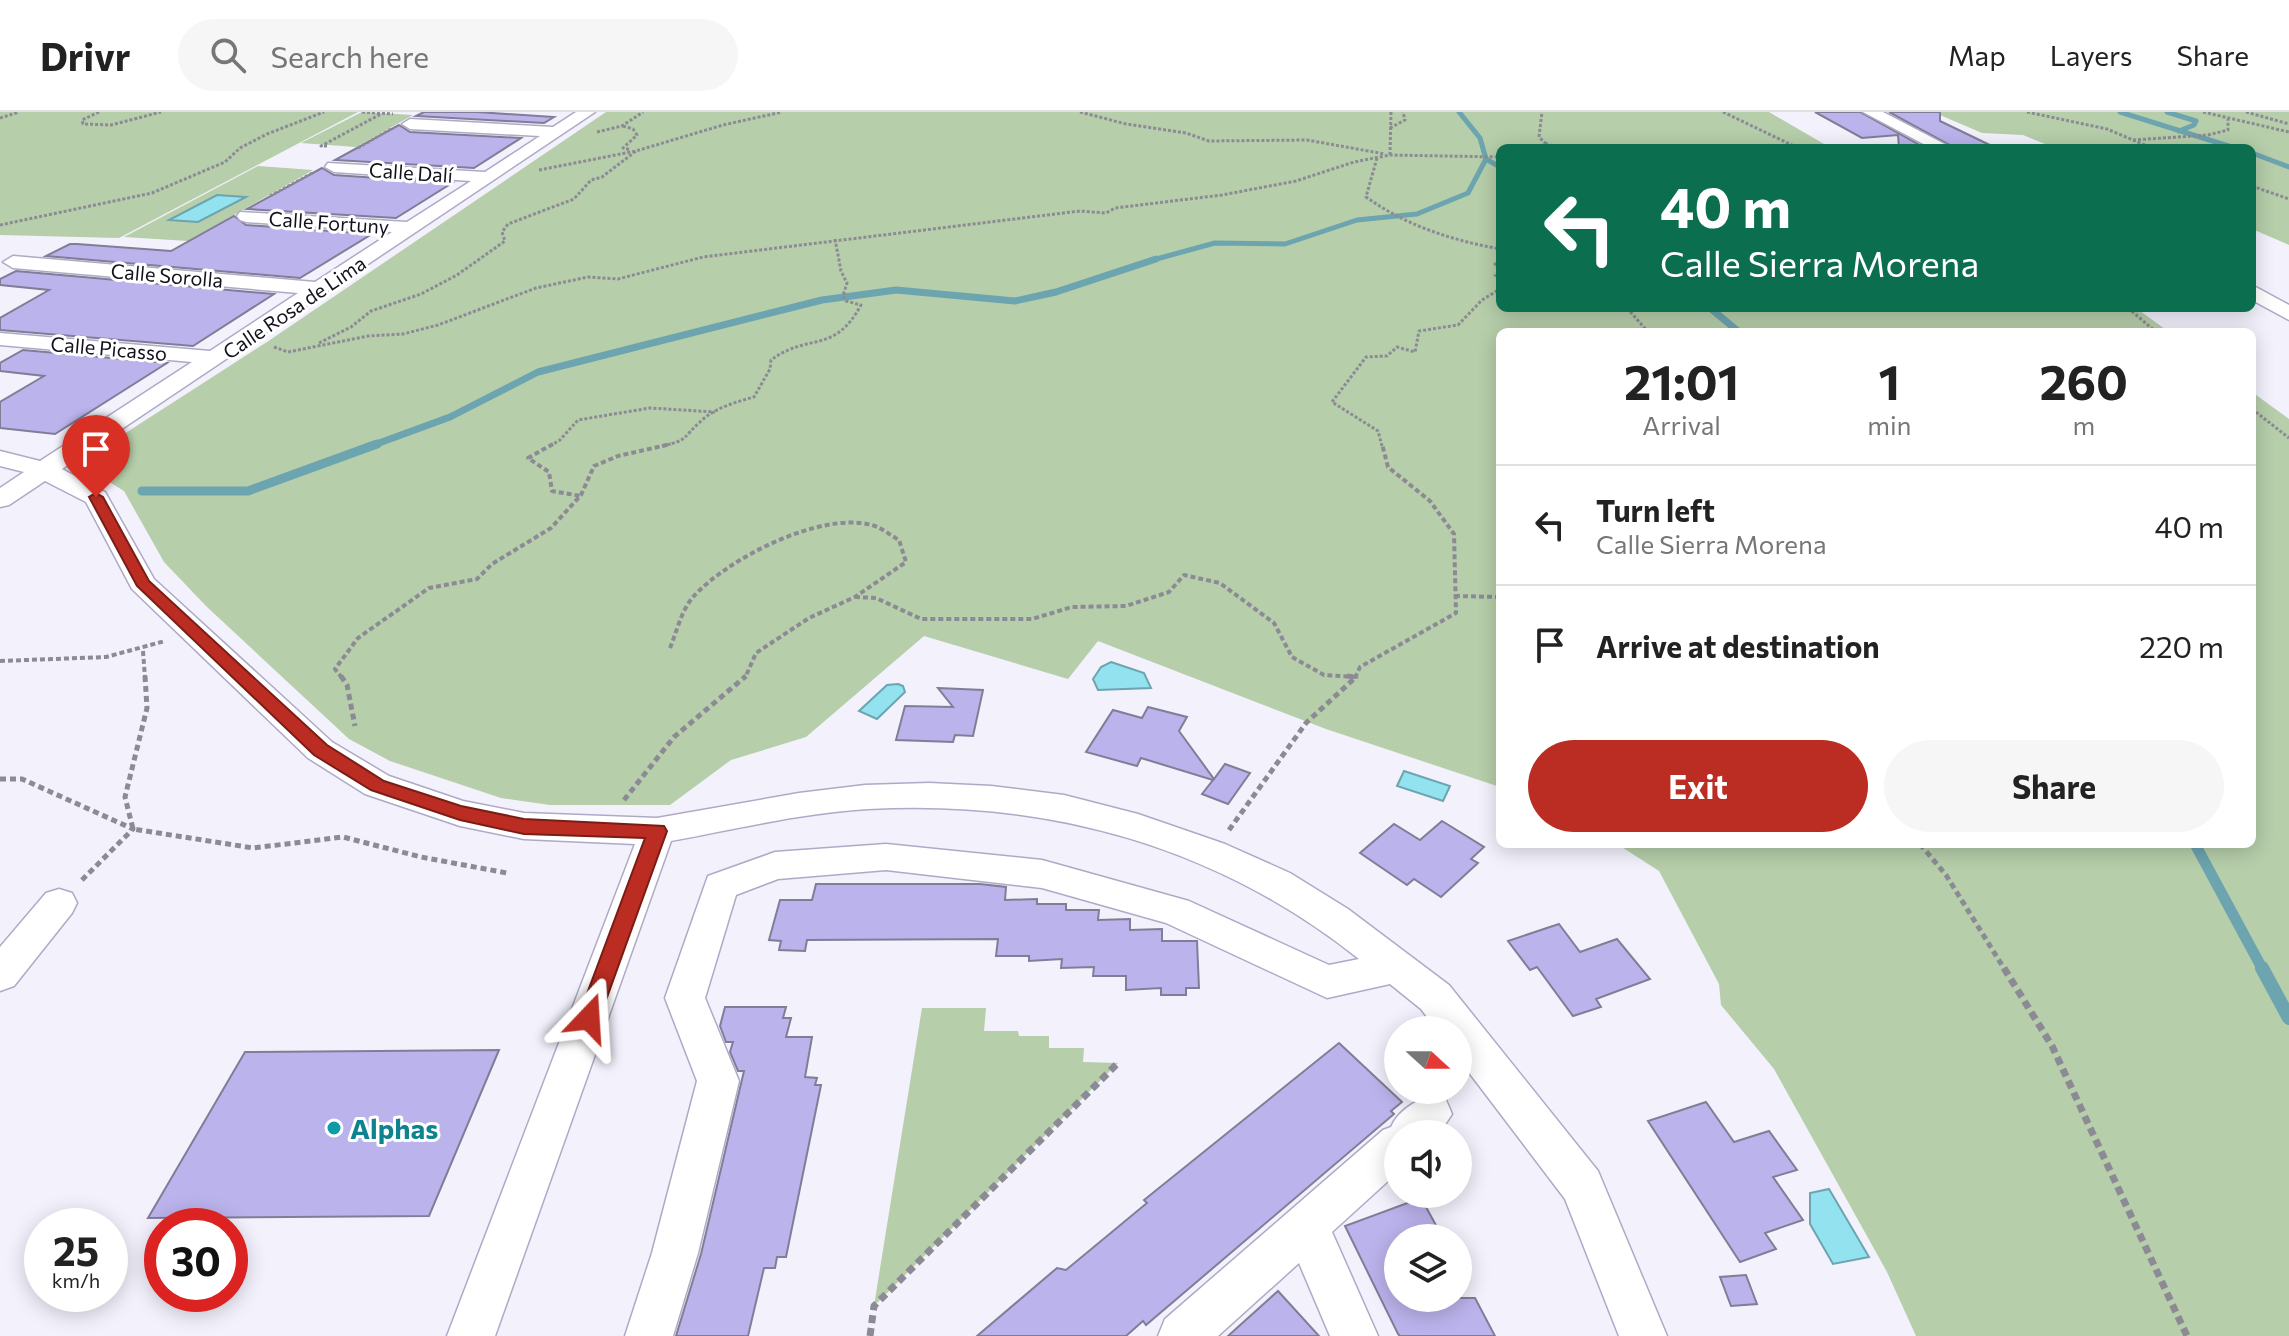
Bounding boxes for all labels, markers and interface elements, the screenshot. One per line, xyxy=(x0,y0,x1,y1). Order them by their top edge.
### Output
search box xyxy=(178,19,738,91)
text: Drivr xyxy=(40,32,130,79)
icon: search xyxy=(206,33,250,77)
text: Search here xyxy=(270,37,429,74)
text: Map xyxy=(1948,38,2006,72)
text: Layers xyxy=(2050,38,2132,72)
text: Share xyxy=(2176,38,2249,72)
street label: Calle Dalí xyxy=(368,157,455,187)
text: 40 m xyxy=(1660,171,1791,240)
icon: left xyxy=(1528,176,1632,280)
street label: Calle Fortuny xyxy=(268,206,390,238)
text: Calle Sierra Morena xyxy=(1660,240,1979,284)
street label: Calle Rosa de Lima xyxy=(218,250,370,364)
street label: Calle Sorolla xyxy=(110,258,224,292)
street label: Calle Picasso xyxy=(50,331,168,365)
text: 21:01 xyxy=(1624,351,1739,410)
text: 1 xyxy=(1879,351,1900,410)
text: 260 xyxy=(2039,351,2128,410)
text: Arrival xyxy=(1642,409,1721,440)
text: min xyxy=(1867,409,1912,440)
text: m xyxy=(2072,409,2095,440)
pin xyxy=(62,415,130,497)
icon: arrive xyxy=(74,427,118,471)
text: Turn left xyxy=(1596,491,1715,528)
icon: left xyxy=(1528,503,1572,547)
text: 40 m xyxy=(2155,507,2224,544)
text: Calle Sierra Morena xyxy=(1596,528,1827,559)
icon: arrive xyxy=(1528,623,1572,667)
text: Arrive at destination xyxy=(1596,627,1880,664)
text: 220 m xyxy=(2139,627,2224,664)
button: Exit xyxy=(1528,740,1868,832)
button: Share xyxy=(1884,740,2224,832)
position arrow xyxy=(547,976,631,1060)
north arrow xyxy=(1384,1016,1472,1104)
map controls xyxy=(1384,1016,1472,1312)
place label: Alphas xyxy=(350,1111,438,1145)
marker: Alphas xyxy=(325,1119,343,1137)
button: sound xyxy=(1384,1120,1472,1208)
speed limit sign: 30 xyxy=(144,1208,248,1312)
button: layers xyxy=(1384,1224,1472,1312)
text: 25 xyxy=(53,1225,99,1274)
text: km/h xyxy=(52,1268,100,1292)

